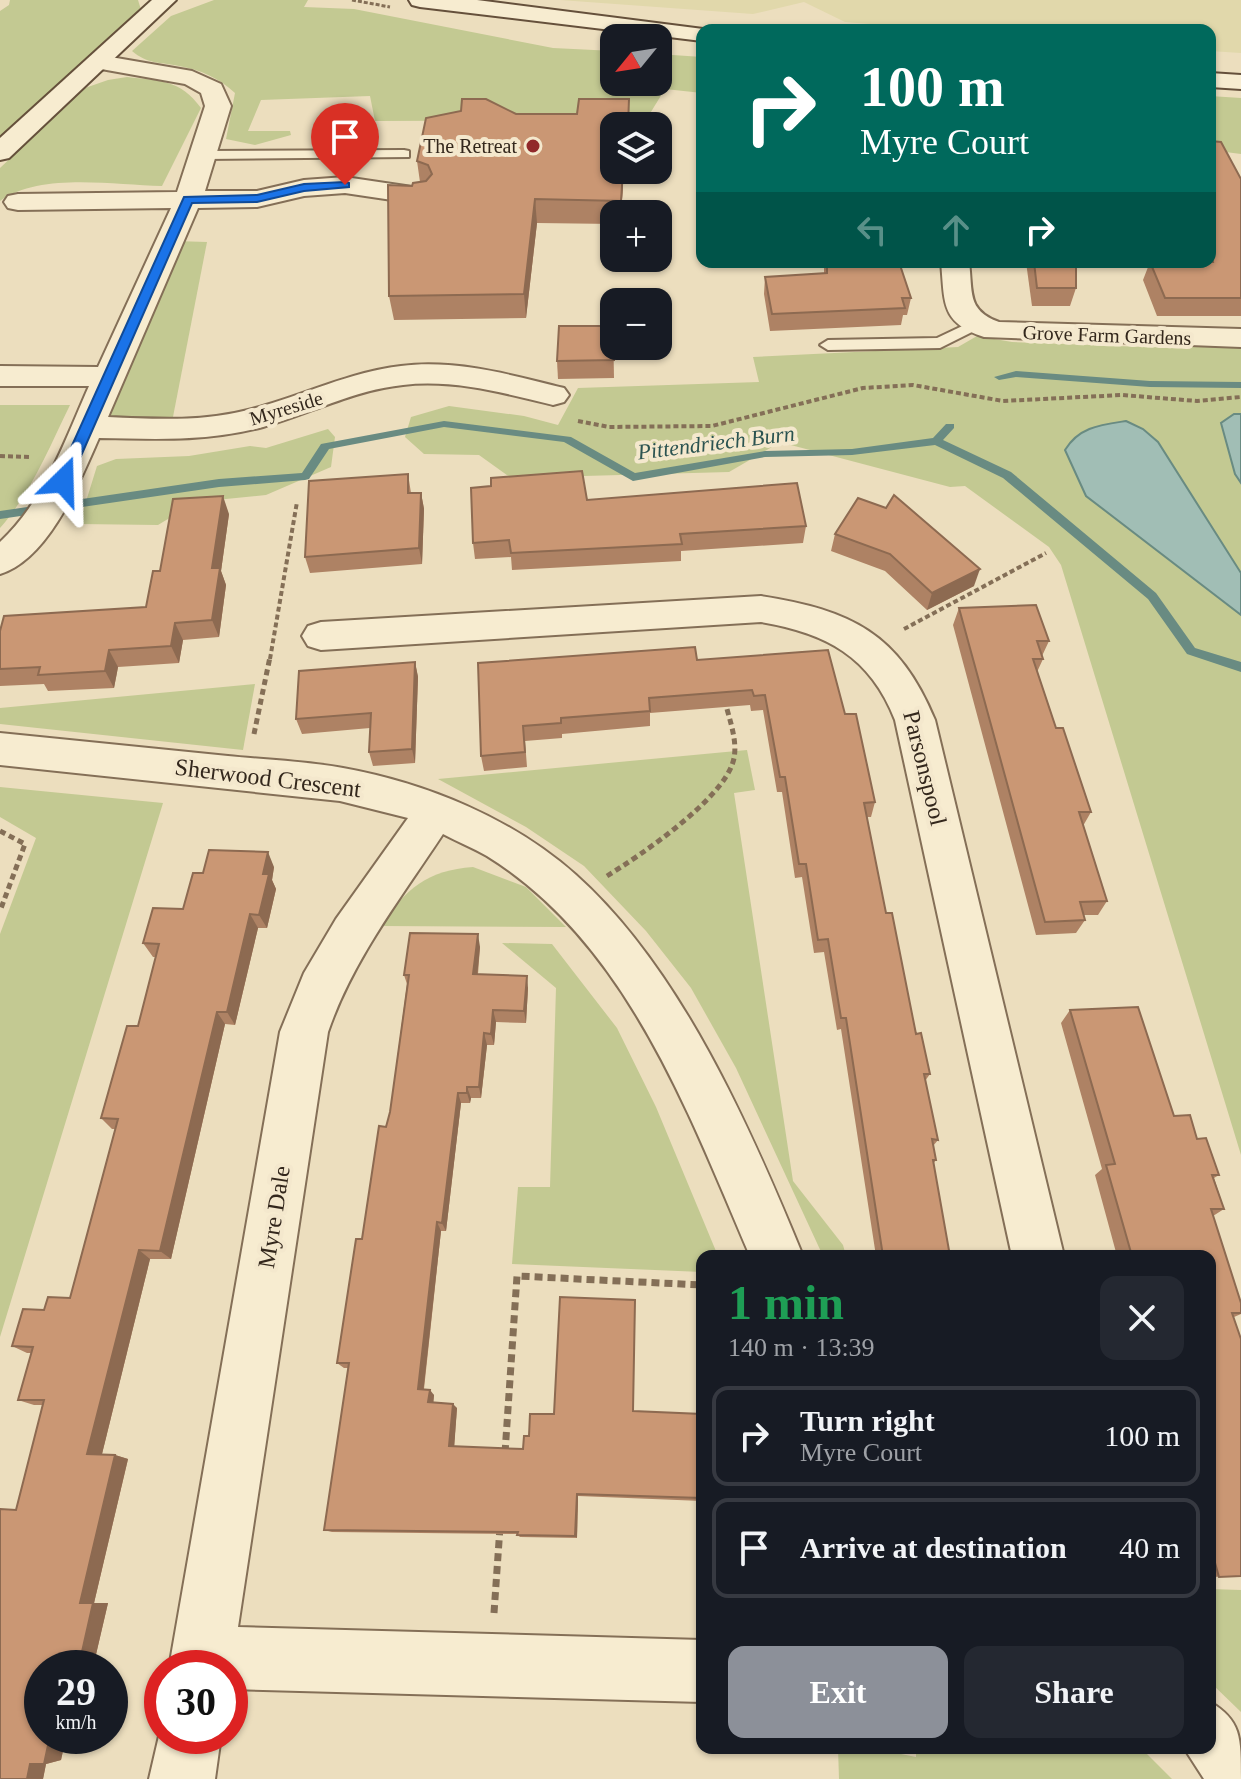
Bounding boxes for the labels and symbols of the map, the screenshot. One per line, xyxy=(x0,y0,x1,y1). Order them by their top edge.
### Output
north arrow xyxy=(600,24,672,96)
pin xyxy=(311,103,379,185)
place label: The Retreat xyxy=(423,135,517,157)
marker: The Retreat xyxy=(524,137,542,155)
street label: Grove Farm Gardens xyxy=(1022,321,1192,349)
street label: Myreside xyxy=(247,386,326,431)
water label: Pittendriech Burn xyxy=(635,420,796,465)
position arrow xyxy=(21,439,105,523)
street label: Parsonspool xyxy=(898,708,952,828)
street label: Sherwood Crescent xyxy=(173,754,363,802)
street label: Myre Dale xyxy=(253,1164,295,1270)
speed limit sign: 30 xyxy=(144,1650,248,1754)

